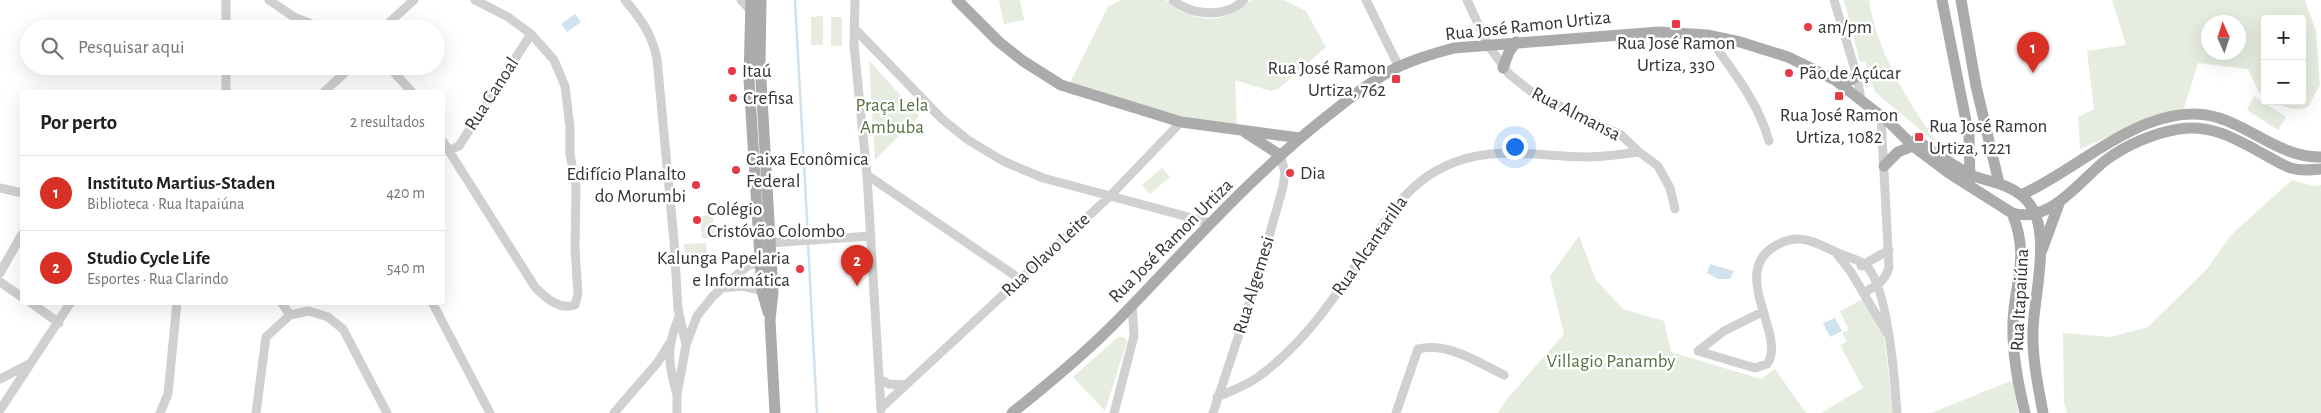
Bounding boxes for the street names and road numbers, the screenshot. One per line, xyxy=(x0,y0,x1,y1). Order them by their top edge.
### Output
street label: Rua José Ramon Urtiza xyxy=(1444,8,1612,44)
street label: Rua Canoal xyxy=(461,54,523,134)
street label: Rua Almansa xyxy=(1529,84,1624,145)
street label: Rua José Ramon Urtiza xyxy=(1105,175,1237,307)
street label: Rua Alcantarilla xyxy=(1329,193,1411,299)
street label: Rua Olavo Leite xyxy=(998,210,1094,300)
street label: Rua Algemesi xyxy=(1230,234,1278,336)
street label: Rua Itapaiúna xyxy=(2008,248,2032,352)

